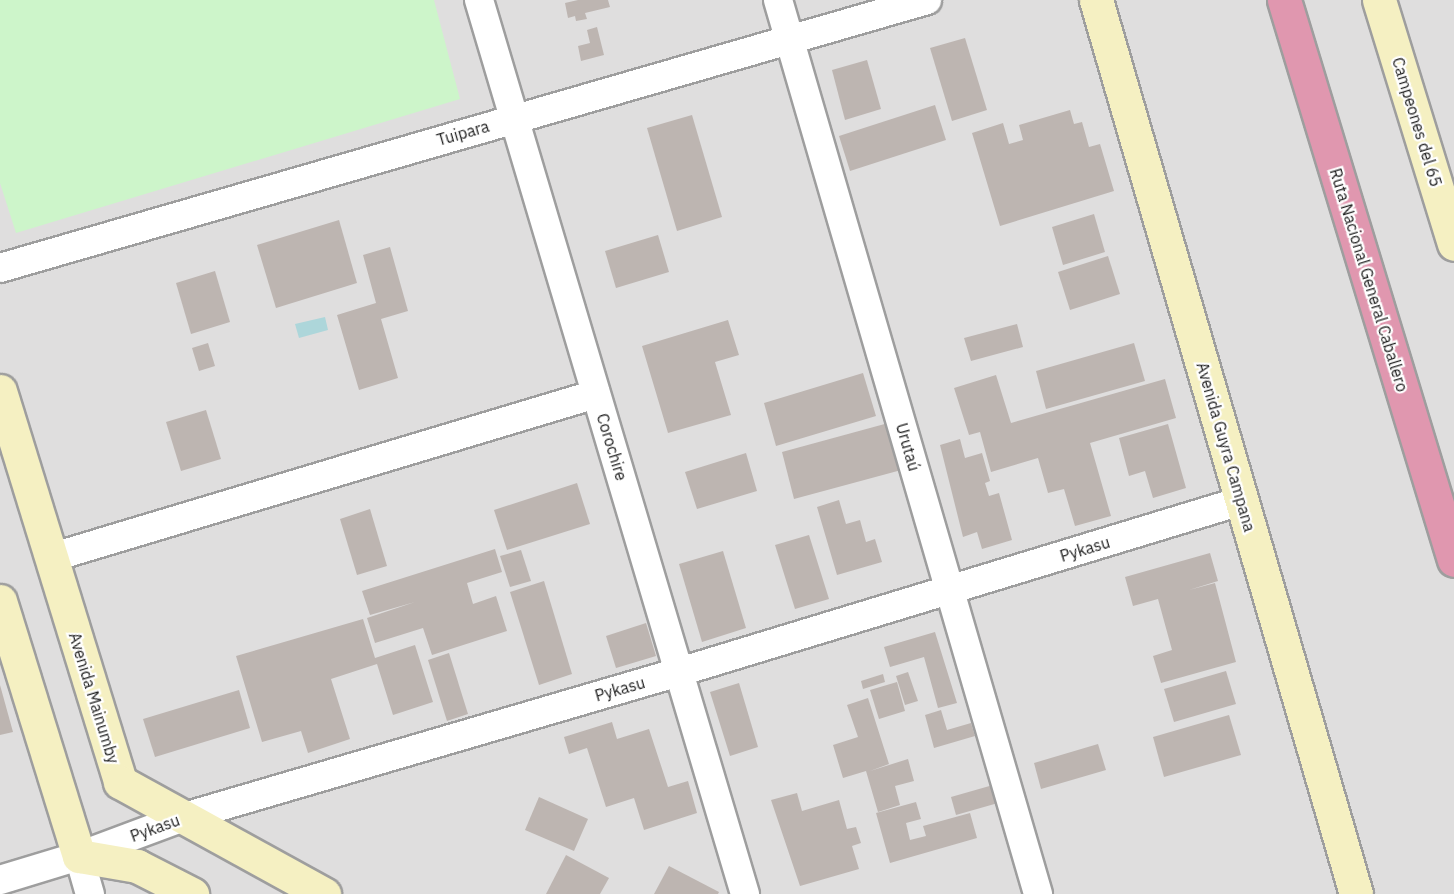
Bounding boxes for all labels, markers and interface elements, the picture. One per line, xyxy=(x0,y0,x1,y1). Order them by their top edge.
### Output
street label: Campeones del 65 xyxy=(1388,55,1446,189)
street label: Tuipara xyxy=(435,116,491,150)
street label: Ruta Nacional General Caballero xyxy=(1326,166,1412,394)
street label: Avenida Guyra Campana xyxy=(1193,360,1259,534)
street label: Corochire xyxy=(593,411,631,483)
street label: Urutaú xyxy=(892,421,924,473)
street label: Pykasu xyxy=(1058,532,1112,566)
street label: Avenida Mainumby xyxy=(65,630,123,766)
street label: Pykasu xyxy=(593,673,647,705)
street label: Pykasu xyxy=(128,810,182,846)

